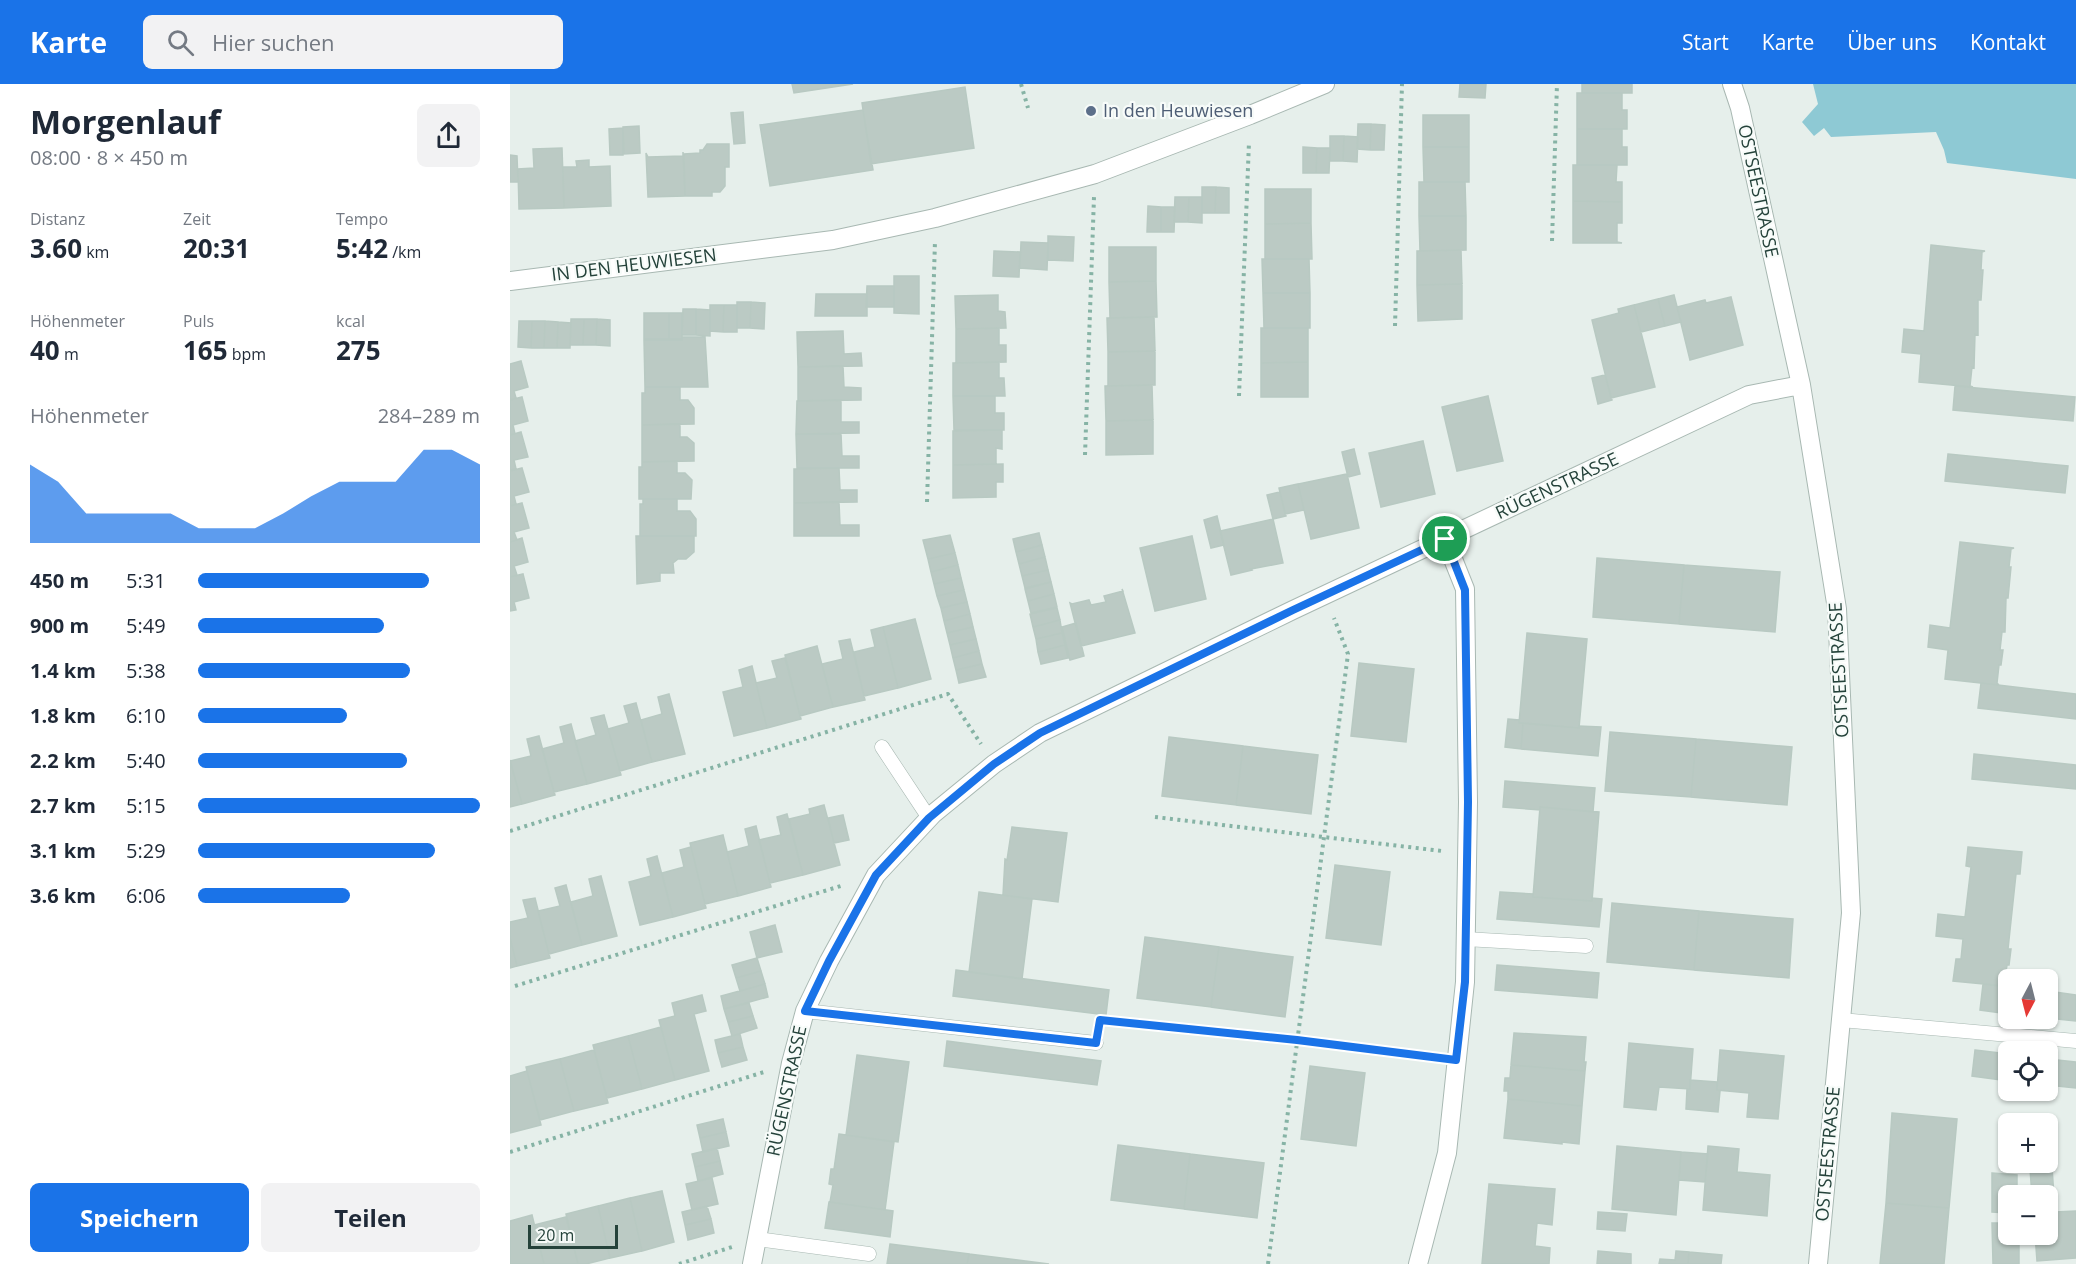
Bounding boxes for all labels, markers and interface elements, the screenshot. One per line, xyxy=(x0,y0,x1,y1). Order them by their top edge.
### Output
search box xyxy=(143,15,563,69)
text: Karte xyxy=(30,23,107,61)
icon: search xyxy=(164,26,197,59)
text: Hier suchen xyxy=(212,27,335,57)
text: Start xyxy=(1682,28,1729,56)
text: Karte xyxy=(1762,28,1814,56)
text: Über uns xyxy=(1847,28,1937,56)
text: Kontakt xyxy=(1970,28,2046,56)
place label: In den Heuwiesen xyxy=(1103,98,1253,122)
text: Morgenlauf xyxy=(30,99,221,144)
button: share xyxy=(417,104,480,167)
marker: In den Heuwiesen xyxy=(1084,104,1098,118)
street label: OSTSEESTRASSE xyxy=(1733,122,1785,260)
text: 08:00 · 8 × 450 m xyxy=(30,144,188,171)
text: Distanz xyxy=(30,208,85,230)
text: Zeit xyxy=(183,208,211,230)
text: Tempo xyxy=(336,208,388,230)
text: 3.60 xyxy=(30,230,82,266)
text: 20:31 xyxy=(183,230,250,266)
text: 5:42 xyxy=(336,230,388,266)
text: km xyxy=(82,241,109,263)
text: /km xyxy=(388,241,421,263)
street label: IN DEN HEUWIESEN xyxy=(550,242,718,286)
text: Höhenmeter xyxy=(30,310,125,332)
text: Puls xyxy=(183,310,214,332)
text: kcal xyxy=(336,310,365,332)
text: 40 xyxy=(30,332,60,368)
text: 165 xyxy=(183,332,228,368)
text: 275 xyxy=(336,332,381,368)
text: m xyxy=(60,343,79,365)
text: bpm xyxy=(228,343,266,365)
text: Höhenmeter xyxy=(30,402,149,429)
text: 284–289 m xyxy=(378,402,480,429)
street label: RÜGENSTRASSE xyxy=(1491,446,1622,524)
pin xyxy=(1419,513,1470,564)
icon: arrive xyxy=(1428,522,1461,555)
text: 450 m xyxy=(30,567,89,594)
text: 5:31 xyxy=(126,567,166,594)
street label: OSTSEESTRASSE xyxy=(1822,602,1854,738)
text: 900 m xyxy=(30,612,89,639)
text: 5:49 xyxy=(126,612,166,639)
text: 1.4 km xyxy=(30,657,96,684)
text: 5:38 xyxy=(126,657,166,684)
text: 1.8 km xyxy=(30,702,96,729)
text: 6:10 xyxy=(126,702,166,729)
text: 2.2 km xyxy=(30,747,96,774)
text: 5:40 xyxy=(126,747,166,774)
text: 2.7 km xyxy=(30,792,96,819)
text: 5:15 xyxy=(126,792,166,819)
text: 3.1 km xyxy=(30,837,96,864)
text: 5:29 xyxy=(126,837,166,864)
text: 3.6 km xyxy=(30,882,96,909)
text: 6:06 xyxy=(126,882,166,909)
north arrow xyxy=(1998,969,2058,1029)
map controls xyxy=(1998,969,2058,1245)
street label: RÜGENSTRASSE xyxy=(760,1023,812,1158)
button: locate xyxy=(1998,1041,2058,1101)
street label: OSTSEESTRASSE xyxy=(1809,1085,1845,1223)
button: + xyxy=(1998,1113,2058,1173)
button: Speichern xyxy=(30,1183,249,1252)
button: Teilen xyxy=(261,1183,480,1252)
button: − xyxy=(1998,1185,2058,1245)
scale bar xyxy=(528,1222,618,1250)
text: 20 m xyxy=(537,1224,574,1246)

